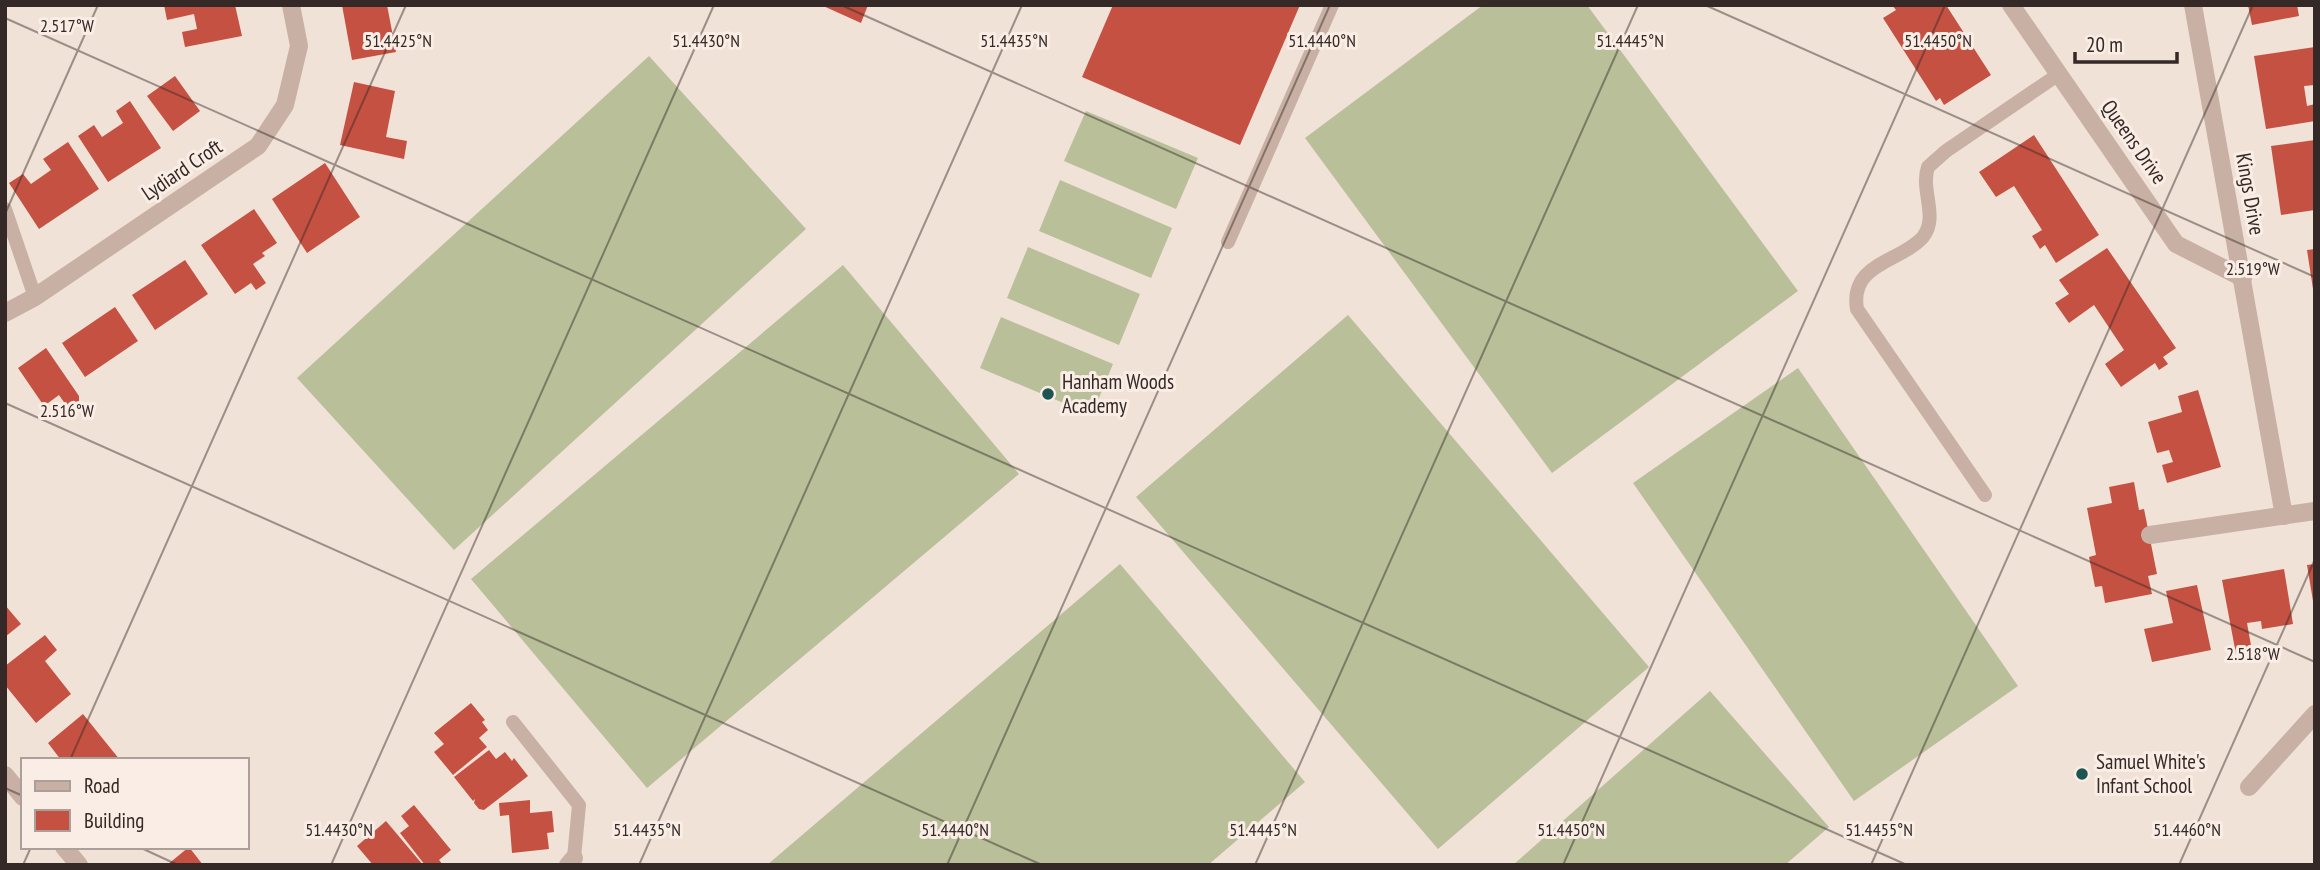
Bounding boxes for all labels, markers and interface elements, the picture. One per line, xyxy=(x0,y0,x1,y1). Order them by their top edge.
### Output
text: 2.517°W xyxy=(40,14,94,37)
scale bar xyxy=(2075,21,2176,65)
text: 51.4425°N xyxy=(364,29,432,52)
text: 51.4430°N xyxy=(672,29,740,52)
text: 51.4435°N xyxy=(980,29,1048,52)
text: 51.4440°N xyxy=(1288,29,1356,52)
text: 51.4445°N xyxy=(1596,29,1664,52)
text: 51.4450°N xyxy=(1904,29,1972,52)
text: 20 m xyxy=(2086,31,2123,58)
street label: Queens Drive xyxy=(2096,94,2173,189)
street label: Lydiard Croft xyxy=(136,133,227,206)
street label: Kings Drive xyxy=(2230,151,2271,237)
text: 2.519°W xyxy=(2226,257,2280,280)
place label: Hanham Woods Academy xyxy=(1062,368,1174,419)
marker: Hanham Woods Academy xyxy=(1040,386,1056,402)
text: 2.516°W xyxy=(40,399,94,422)
text: 2.518°W xyxy=(2226,642,2280,665)
place label: Samuel White's Infant School xyxy=(2096,748,2206,799)
legend xyxy=(21,758,248,849)
marker: Samuel White's Infant School xyxy=(2074,766,2090,782)
text: Road xyxy=(84,772,120,799)
text: Building xyxy=(84,807,144,834)
text: 51.4430°N xyxy=(305,818,373,841)
text: 51.4435°N xyxy=(613,818,681,841)
text: 51.4440°N xyxy=(921,818,989,841)
text: 51.4445°N xyxy=(1229,818,1297,841)
text: 51.4450°N xyxy=(1537,818,1605,841)
text: 51.4455°N xyxy=(1845,818,1913,841)
text: 51.4460°N xyxy=(2153,818,2221,841)

